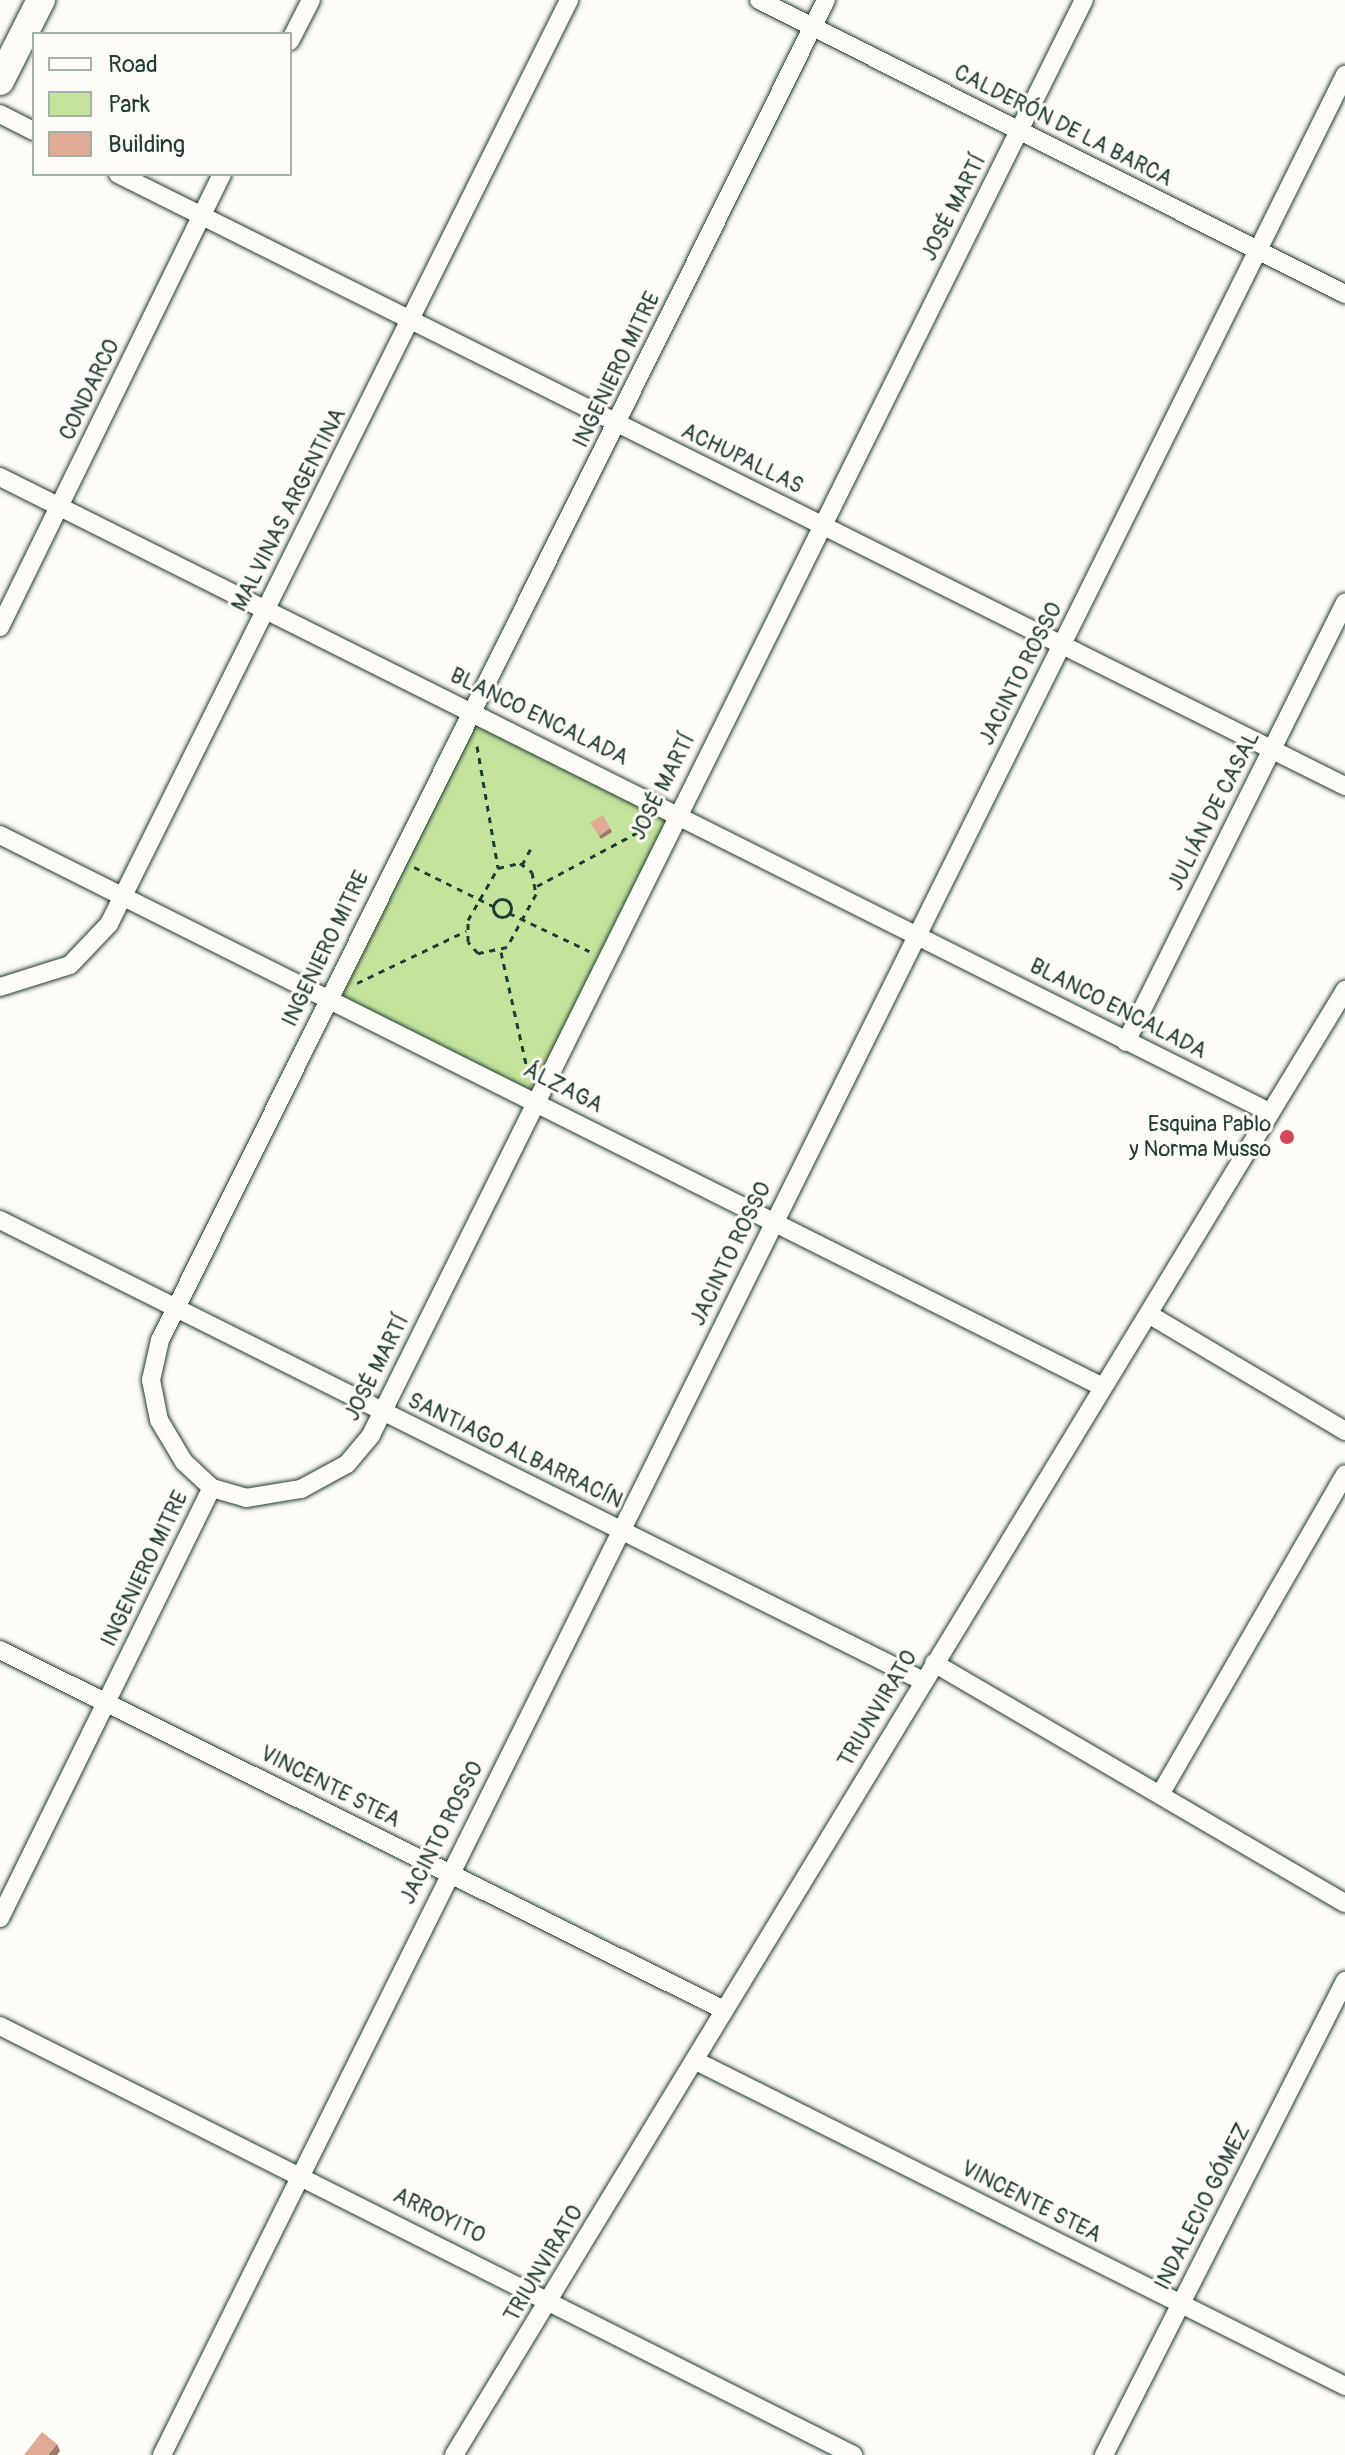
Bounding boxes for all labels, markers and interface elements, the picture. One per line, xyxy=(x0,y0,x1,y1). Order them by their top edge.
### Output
legend xyxy=(32,32,292,176)
text: Road xyxy=(108,50,158,79)
street label: CALDERÓN DE LA BARCA xyxy=(949,59,1177,193)
text: Park xyxy=(108,90,150,119)
text: Building xyxy=(108,130,185,159)
street label: JOSÉ MARTÍ xyxy=(916,150,992,266)
street label: INGENIERO MITRE xyxy=(568,288,666,452)
street label: CONDARCO xyxy=(54,335,126,445)
street label: MALVINAS ARGENTINA xyxy=(226,404,352,616)
street label: ACHUPALLAS xyxy=(677,418,807,500)
street label: JACINTO ROSSO xyxy=(974,598,1068,750)
street label: BLANCO ENCALADA xyxy=(446,662,632,772)
street label: JULIÁN DE CASAL xyxy=(1162,727,1266,895)
street label: JOSÉ MARTÍ xyxy=(625,729,701,845)
street label: INGENIERO MITRE xyxy=(277,867,375,1031)
street label: BLANCO ENCALADA xyxy=(1025,953,1211,1065)
street label: ÁLZAGA xyxy=(519,1057,607,1119)
place label: Esquina Pablo y Norma Musso xyxy=(1129,1111,1271,1162)
marker: Esquina Pablo y Norma Musso xyxy=(1278,1128,1296,1146)
street label: JACINTO ROSSO xyxy=(685,1178,777,1330)
street label: JOSÉ MARTÍ xyxy=(339,1310,415,1426)
street label: SANTIAGO ALBARRACÍN xyxy=(403,1387,627,1515)
street label: INGENIERO MITRE xyxy=(96,1487,194,1651)
street label: TRIUNVIRATO xyxy=(833,1646,923,1772)
street label: VINCENTE STEA xyxy=(256,1740,404,1834)
street label: JACINTO ROSSO xyxy=(395,1757,489,1909)
street label: INDALECIO GÓMEZ xyxy=(1150,2119,1256,2295)
street label: VINCENTE STEA xyxy=(957,2155,1105,2249)
street label: ARROYITO xyxy=(389,2182,489,2250)
street label: TRIUNVIRATO xyxy=(499,2201,589,2327)

